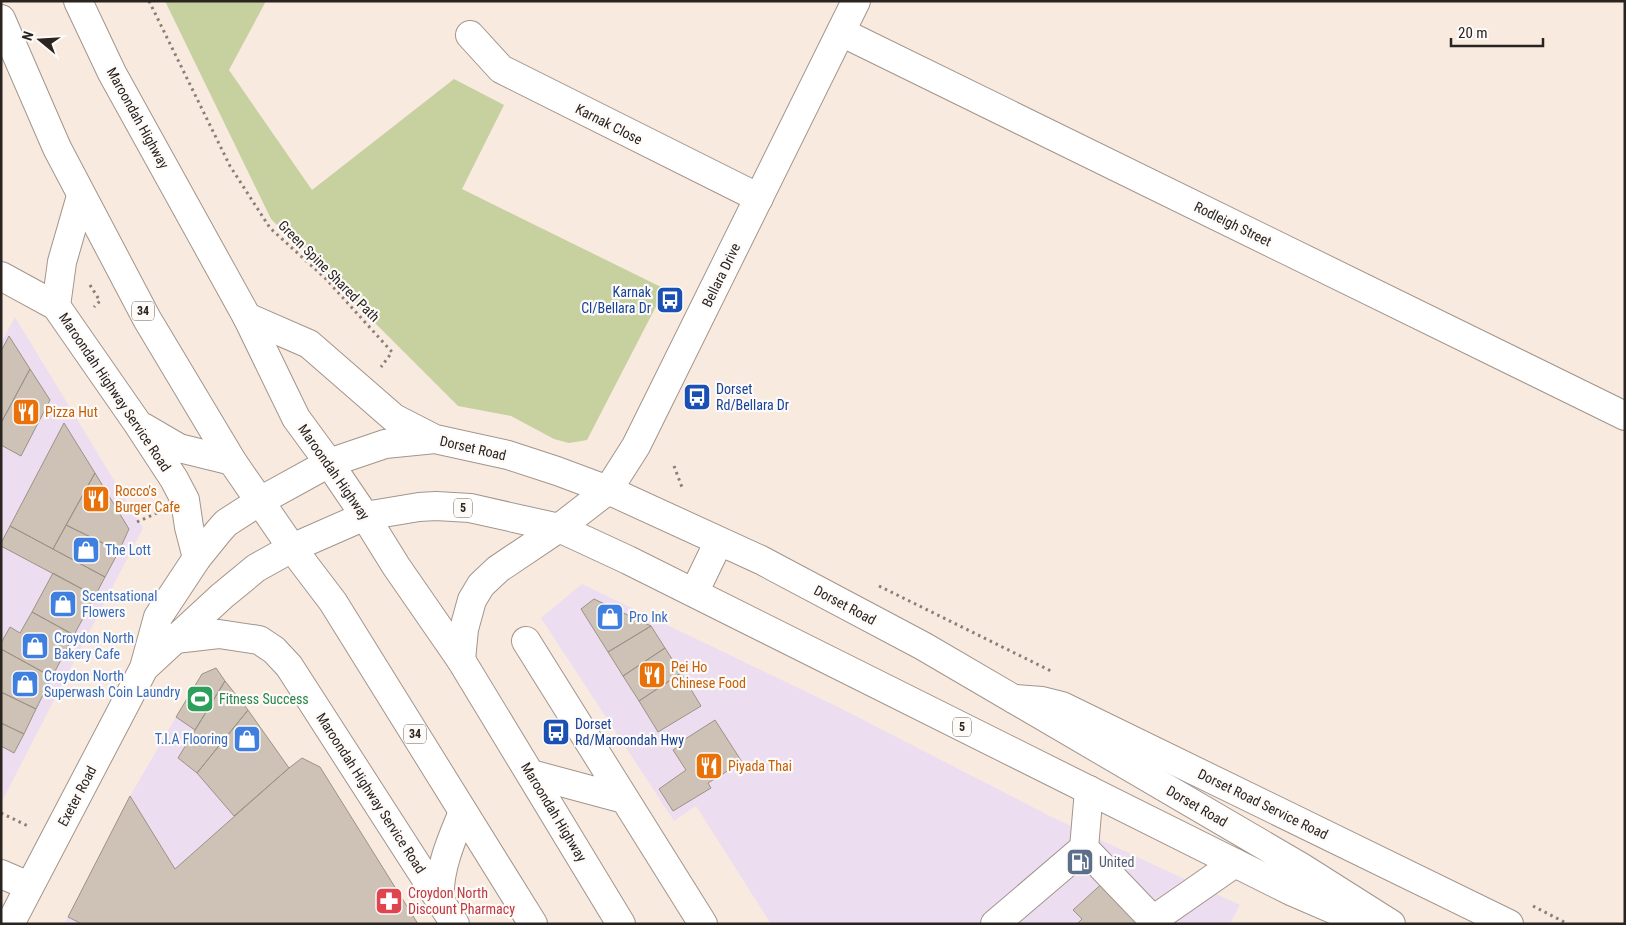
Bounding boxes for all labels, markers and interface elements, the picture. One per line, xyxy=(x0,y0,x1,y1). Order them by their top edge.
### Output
north arrow xyxy=(15,15,65,65)
scale bar xyxy=(1451,15,1544,47)
text: 20 m xyxy=(1458,24,1488,42)
text: N xyxy=(19,29,37,43)
street label: Maroondah Highway xyxy=(104,65,172,171)
street label: Karnak Close xyxy=(573,100,645,148)
street label: Rodleigh Street xyxy=(1192,198,1274,250)
street label: Green Spine Shared Path xyxy=(275,217,383,325)
street label: Bellara Drive xyxy=(699,240,744,310)
place label: Karnak Cl/Bellara Dr xyxy=(581,284,652,316)
bus stop icon: Karnak Cl/Bellara Dr xyxy=(655,285,685,315)
road number: 34 xyxy=(132,302,154,321)
street label: Maroondah Highway Service Road xyxy=(56,310,174,474)
place label: Dorset Rd/Bellara Dr xyxy=(716,381,789,413)
bus stop icon: Dorset Rd/Bellara Dr xyxy=(682,382,712,412)
restaurant icon: Pizza Hut xyxy=(11,397,41,427)
place label: Pizza Hut xyxy=(45,404,98,420)
street label: Maroondah Highway xyxy=(295,421,373,523)
street label: Dorset Road xyxy=(438,433,508,463)
place label: Rocco's Burger Cafe xyxy=(115,483,180,515)
restaurant icon: Rocco's Burger Cafe xyxy=(81,484,111,514)
road number: 5 xyxy=(454,498,472,518)
shop icon: The Lott xyxy=(71,535,101,565)
place label: The Lott xyxy=(105,542,151,558)
street label: Dorset Road xyxy=(811,582,879,628)
place label: Scentsational Flowers xyxy=(82,588,157,620)
shop icon: Scentsational Flowers xyxy=(48,589,78,619)
shop icon: Pro Ink xyxy=(595,602,625,632)
place label: Pro Ink xyxy=(629,609,668,625)
place label: Croydon North Bakery Cafe xyxy=(54,630,134,662)
shop icon: Croydon North Bakery Cafe xyxy=(20,631,50,661)
place label: Pei Ho Chinese Food xyxy=(671,659,746,691)
restaurant icon: Pei Ho Chinese Food xyxy=(637,660,667,690)
place label: Croydon North Superwash Coin Laundry xyxy=(44,668,180,700)
shop icon: Croydon North Superwash Coin Laundry xyxy=(10,669,40,699)
sports icon: Fitness Success xyxy=(185,684,215,714)
place label: Fitness Success xyxy=(219,691,309,707)
street label: Maroondah Highway Service Road xyxy=(313,710,429,876)
place label: Dorset Rd/Maroondah Hwy xyxy=(575,716,684,748)
bus stop icon: Dorset Rd/Maroondah Hwy xyxy=(541,717,571,747)
road number: 5 xyxy=(953,718,971,736)
shop icon: T.I.A Flooring xyxy=(232,724,262,754)
road number: 34 xyxy=(404,724,426,744)
place label: T.I.A Flooring xyxy=(155,731,228,747)
restaurant icon: Piyada Thai xyxy=(694,751,724,781)
place label: Piyada Thai xyxy=(728,758,792,774)
street label: Maroondah Highway xyxy=(518,759,590,865)
street label: Exeter Road xyxy=(54,763,100,829)
street label: Dorset Road Service Road xyxy=(1195,765,1331,843)
street label: Dorset Road xyxy=(1163,782,1231,830)
fuel station icon: United xyxy=(1065,847,1095,877)
place label: United xyxy=(1099,854,1135,870)
place label: Croydon North Discount Pharmacy xyxy=(408,885,515,917)
pharmacy icon: Croydon North Discount Pharmacy xyxy=(374,886,404,916)

